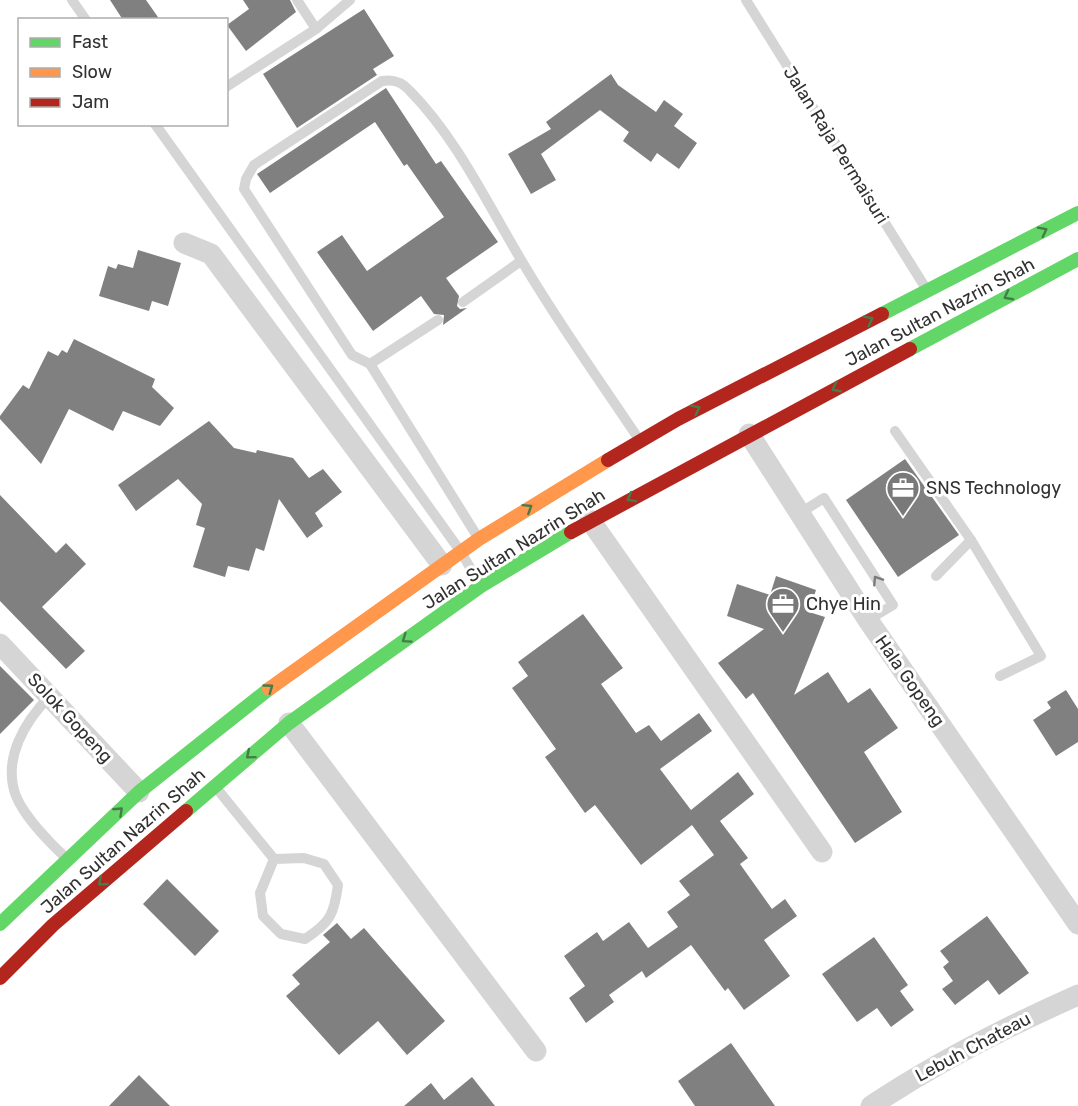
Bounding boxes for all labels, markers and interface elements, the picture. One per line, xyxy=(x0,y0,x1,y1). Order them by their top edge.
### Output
legend xyxy=(18,18,228,126)
text: Fast xyxy=(72,31,108,53)
text: Slow xyxy=(72,61,112,83)
street label: Jalan Raja Permaisuri xyxy=(779,62,893,228)
text: Jam xyxy=(72,91,109,113)
one-way arrow xyxy=(1037,226,1048,238)
street label: Jalan Sultan Nazrin Shah xyxy=(842,253,1038,371)
one-way arrow xyxy=(1004,289,1014,300)
one-way arrow xyxy=(863,316,874,327)
one-way arrow xyxy=(831,381,842,392)
one-way arrow xyxy=(690,405,701,417)
office icon: SNS Technology xyxy=(885,470,921,517)
place label: SNS Technology xyxy=(926,477,1061,499)
street label: Jalan Sultan Nazrin Shah xyxy=(419,484,609,614)
one-way arrow xyxy=(627,491,637,502)
one-way arrow xyxy=(521,504,532,515)
one-way arrow xyxy=(872,576,884,586)
office icon: Chye Hin xyxy=(765,586,801,633)
place label: Chye Hin xyxy=(806,593,881,615)
street label: Hala Gopeng xyxy=(870,631,950,731)
one-way arrow xyxy=(402,632,413,643)
street label: Solok Gopeng xyxy=(23,669,117,767)
one-way arrow xyxy=(263,684,274,695)
one-way arrow xyxy=(246,748,257,759)
street label: Jalan Sultan Nazrin Shah xyxy=(36,764,210,918)
one-way arrow xyxy=(112,807,122,818)
one-way arrow xyxy=(98,875,109,886)
street label: Lebuh Chateau xyxy=(911,1007,1035,1087)

